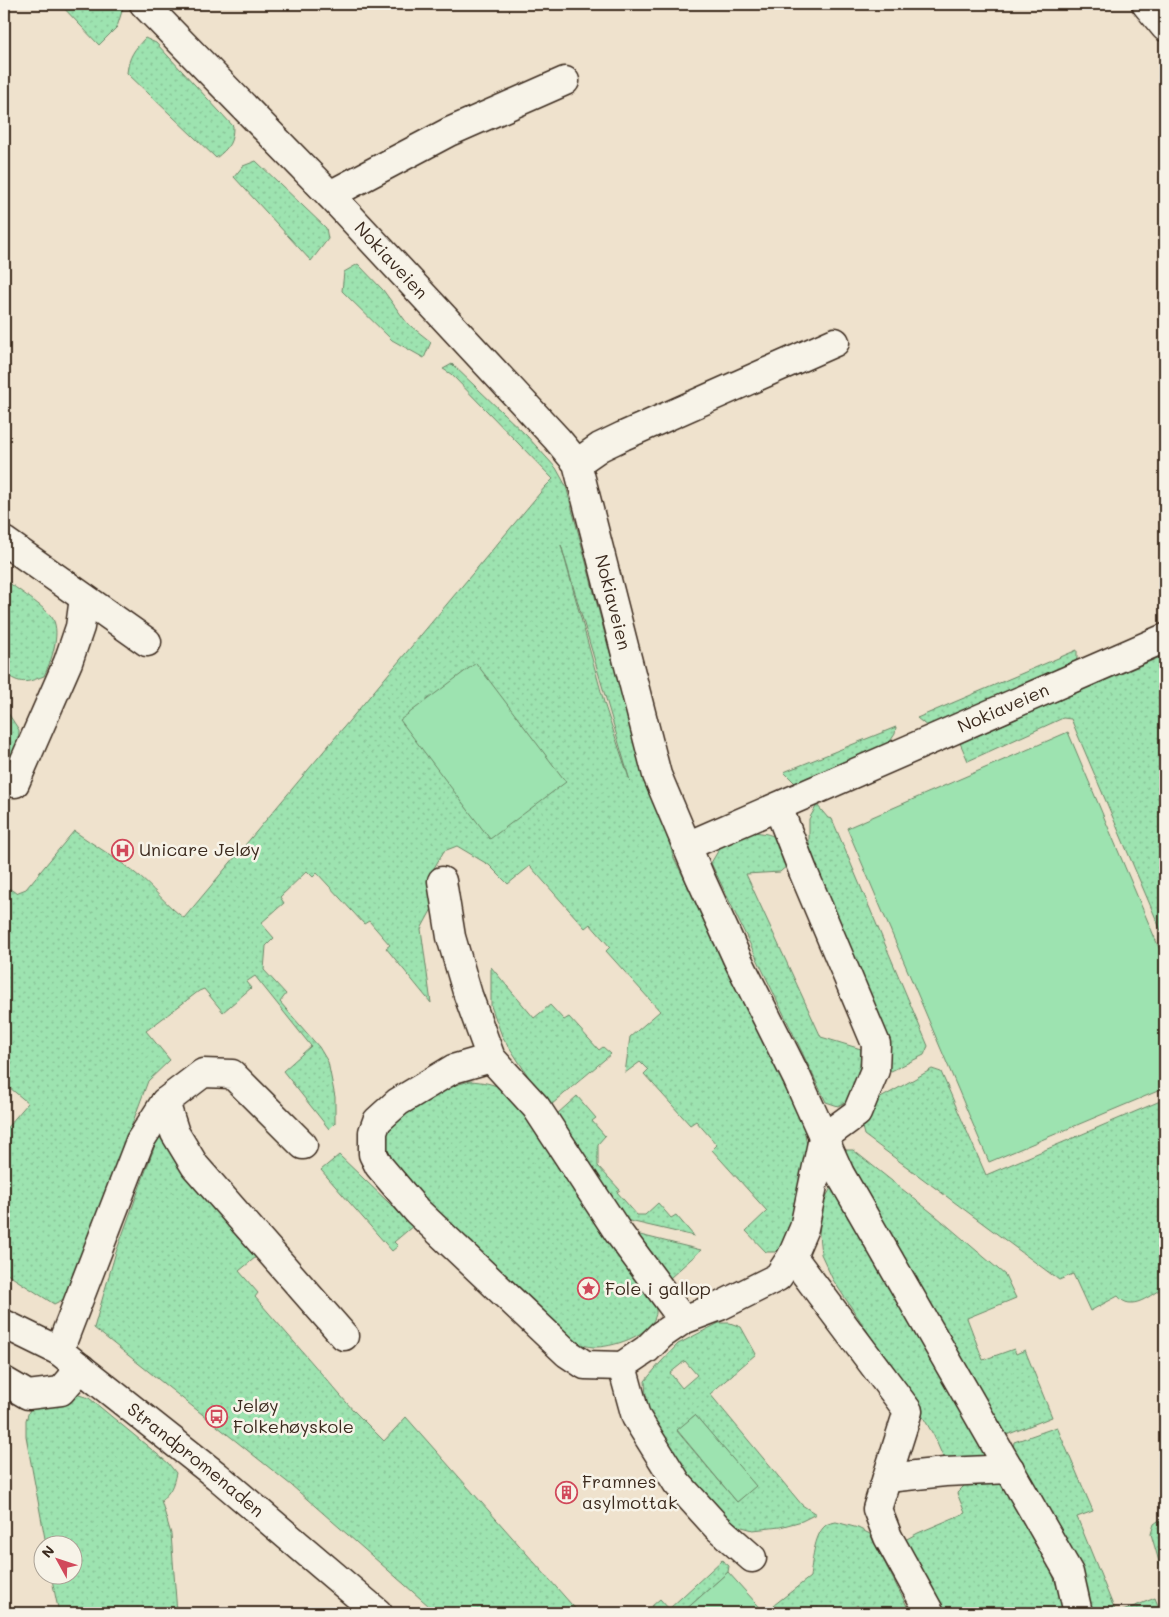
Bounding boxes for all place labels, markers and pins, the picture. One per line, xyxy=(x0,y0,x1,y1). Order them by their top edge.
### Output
place label: Unicare Jeløy xyxy=(139,837,260,861)
hospital icon: Unicare Jeløy xyxy=(111,838,135,862)
place label: Fole i gallop xyxy=(605,1276,711,1300)
place icon: Fole i gallop xyxy=(577,1277,601,1301)
place label: Jeløy Folkehøyskole xyxy=(233,1393,354,1438)
bus stop icon: Jeløy Folkehøyskole xyxy=(205,1404,229,1428)
place label: Framnes asylmottak xyxy=(582,1469,678,1514)
building icon: Framnes asylmottak xyxy=(554,1480,578,1504)

